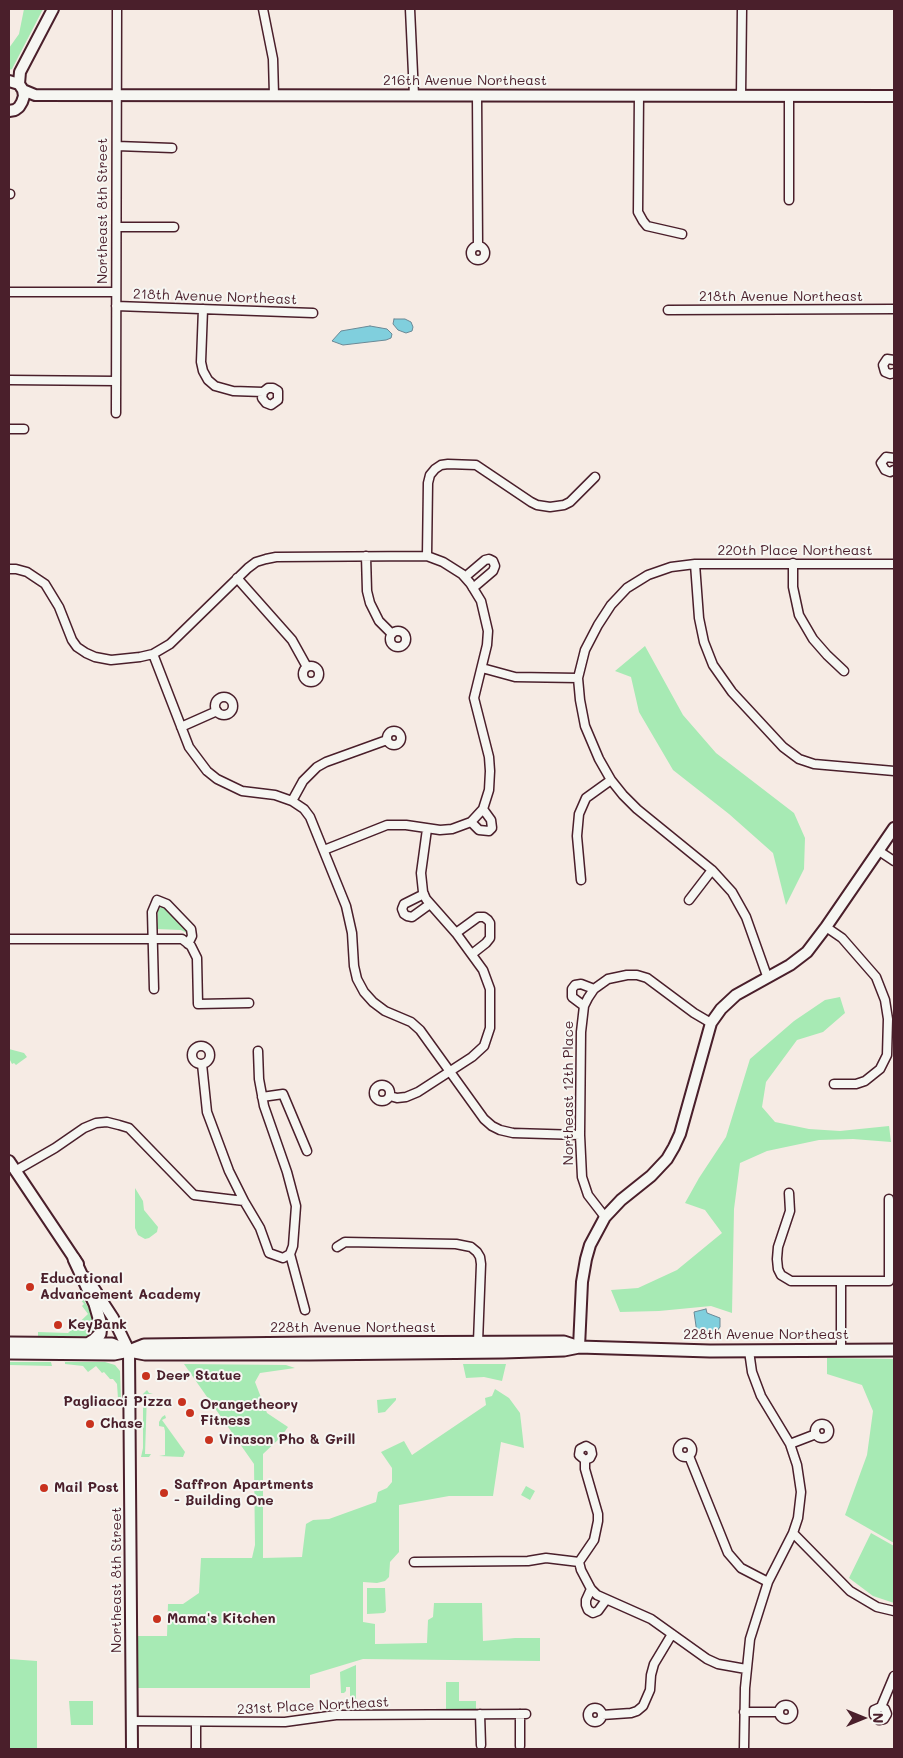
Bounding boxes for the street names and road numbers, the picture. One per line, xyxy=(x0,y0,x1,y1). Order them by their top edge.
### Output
street label: 216th Avenue Northeast xyxy=(383,73,547,89)
street label: Northeast 8th Street xyxy=(95,138,111,284)
street label: 218th Avenue Northeast xyxy=(133,286,297,308)
street label: 218th Avenue Northeast xyxy=(699,289,863,305)
street label: 220th Place Northeast xyxy=(717,543,873,559)
street label: Northeast 12th Place xyxy=(561,1021,577,1165)
street label: 228th Avenue Northeast xyxy=(270,1320,436,1336)
street label: 228th Avenue Northeast xyxy=(683,1327,849,1343)
street label: Northeast 8th Street xyxy=(109,1507,125,1653)
street label: 231st Place Northeast xyxy=(237,1694,389,1718)

